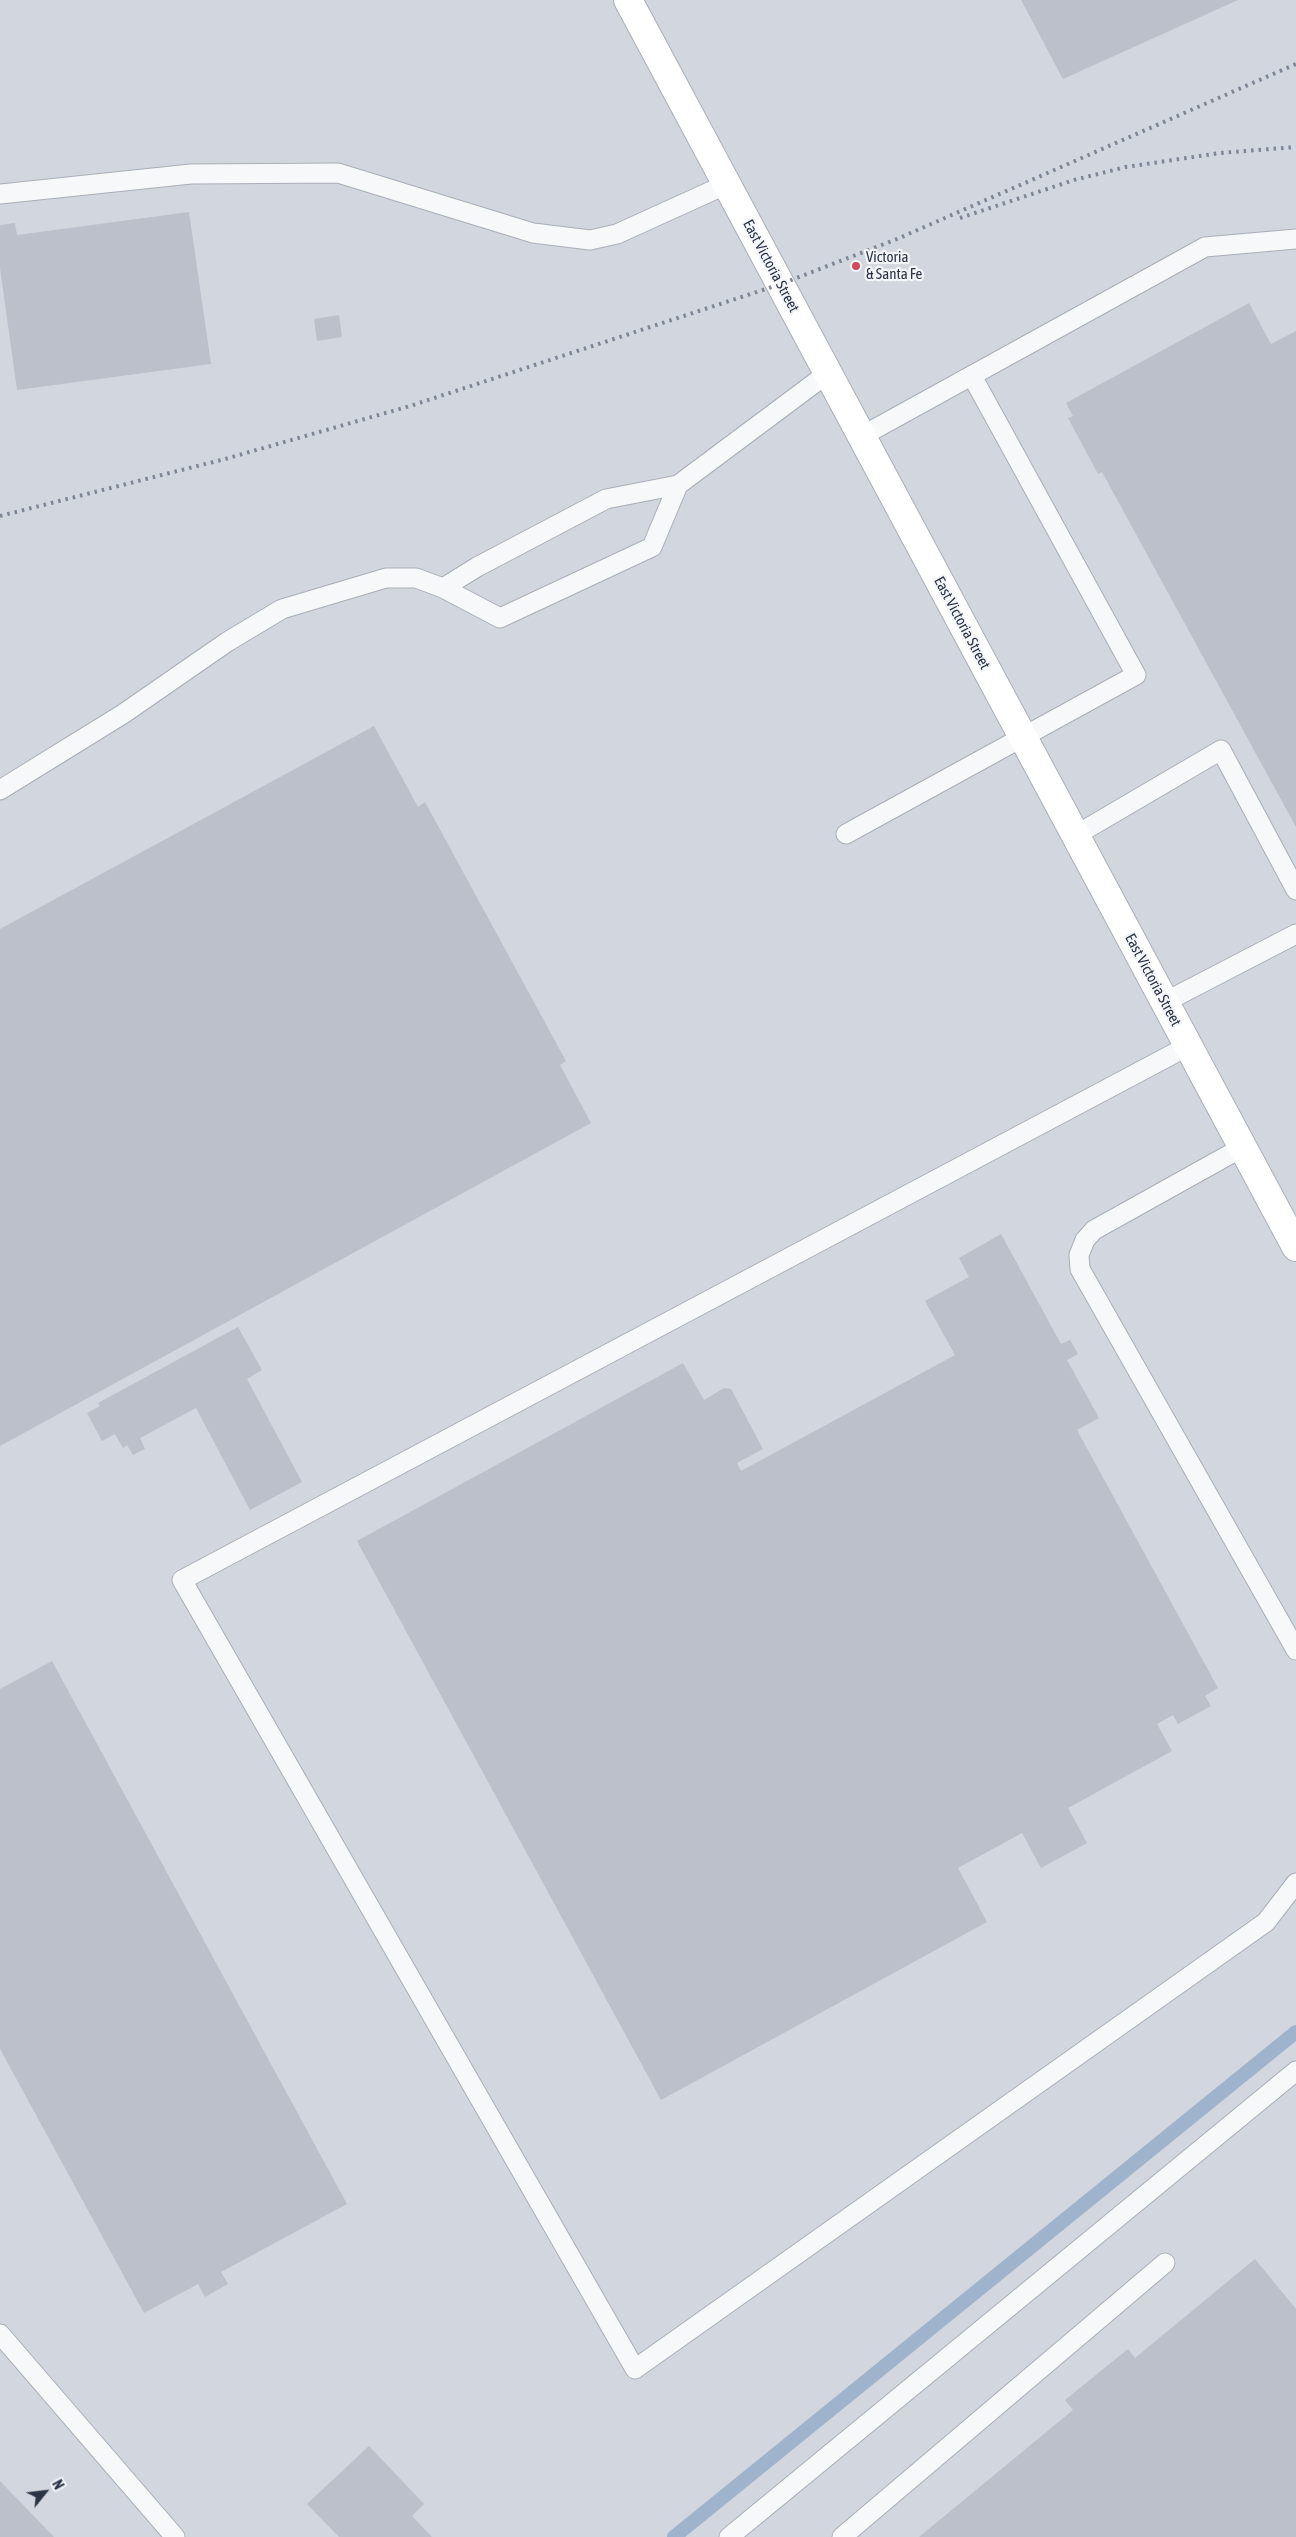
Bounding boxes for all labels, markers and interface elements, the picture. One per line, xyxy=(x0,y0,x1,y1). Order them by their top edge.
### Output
street label: East Victoria Street xyxy=(739,217,803,315)
place label: Victoria & Santa Fe xyxy=(866,248,922,283)
marker: Victoria & Santa Fe xyxy=(850,260,862,272)
street label: East Victoria Street xyxy=(930,574,994,672)
street label: East Victoria Street xyxy=(1121,931,1185,1029)
north arrow xyxy=(20,2467,70,2517)
text: N xyxy=(49,2477,67,2492)

